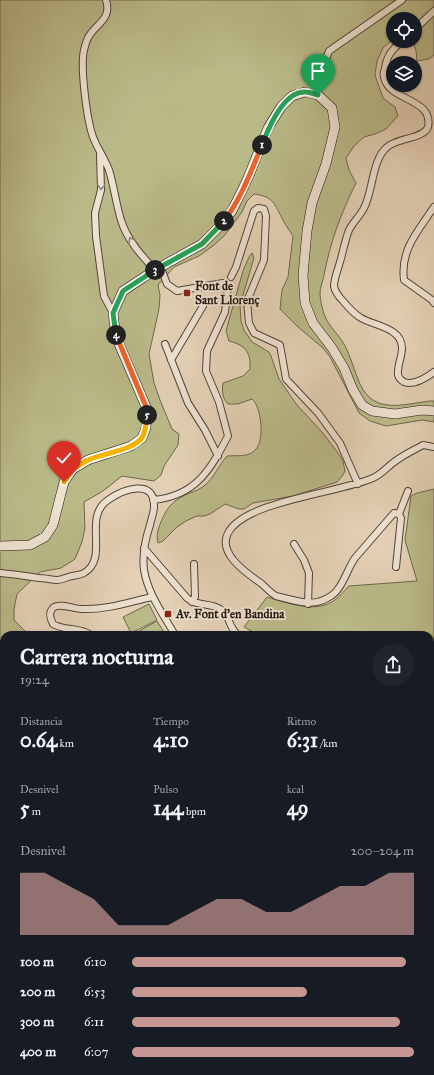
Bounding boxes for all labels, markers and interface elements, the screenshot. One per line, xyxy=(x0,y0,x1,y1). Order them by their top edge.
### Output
map controls xyxy=(386,12,422,92)
button: locate xyxy=(386,12,422,48)
pin xyxy=(301,54,335,95)
button: layers xyxy=(386,56,422,92)
icon: arrive xyxy=(307,60,329,82)
pin: 1 xyxy=(252,135,272,155)
text: 1 xyxy=(260,138,264,151)
one-way arrow xyxy=(96,184,105,190)
pin: 2 xyxy=(214,211,234,231)
text: 2 xyxy=(221,214,227,227)
one-way arrow xyxy=(128,237,136,244)
pin: 3 xyxy=(145,260,165,280)
text: 3 xyxy=(153,263,157,276)
place label: Font de Sant Llorenç xyxy=(195,279,259,308)
marker: Font de Sant Llorenç xyxy=(182,288,192,298)
pin: 4 xyxy=(106,325,126,345)
text: 4 xyxy=(113,328,119,341)
pin: 5 xyxy=(137,405,157,425)
text: 5 xyxy=(144,408,150,421)
pin xyxy=(47,441,81,482)
icon: check xyxy=(53,447,75,469)
place label: Av. Font d'en Bandina xyxy=(175,607,285,621)
marker: Av. Font d'en Bandina xyxy=(163,609,173,619)
text: Carrera nocturna xyxy=(20,643,173,670)
button: share xyxy=(372,644,414,686)
text: 19:24 xyxy=(20,672,49,688)
text: Distancia xyxy=(20,715,63,728)
text: Tiempo xyxy=(153,715,189,728)
text: Ritmo xyxy=(287,715,316,728)
text: 0.64 xyxy=(20,728,57,752)
text: 4:10 xyxy=(153,728,189,752)
text: 6:31 xyxy=(287,728,318,752)
text: km xyxy=(57,737,74,750)
text: /km xyxy=(318,737,338,750)
text: Desnivel xyxy=(20,783,59,796)
text: Pulso xyxy=(153,783,178,796)
text: kcal xyxy=(287,783,304,796)
text: 5 xyxy=(20,796,29,820)
text: 144 xyxy=(153,796,184,820)
text: 49 xyxy=(287,796,309,820)
text: m xyxy=(29,805,41,818)
text: bpm xyxy=(184,805,206,818)
text: Desnivel xyxy=(20,843,66,859)
text: 200–204 m xyxy=(351,843,414,859)
text: 100 m xyxy=(20,954,54,970)
text: 6:10 xyxy=(84,954,107,970)
text: 200 m xyxy=(20,984,55,1000)
text: 6:53 xyxy=(84,984,105,1000)
text: 300 m xyxy=(20,1014,54,1030)
text: 6:11 xyxy=(84,1014,104,1030)
text: 400 m xyxy=(20,1044,56,1060)
text: 6:07 xyxy=(84,1044,108,1060)

